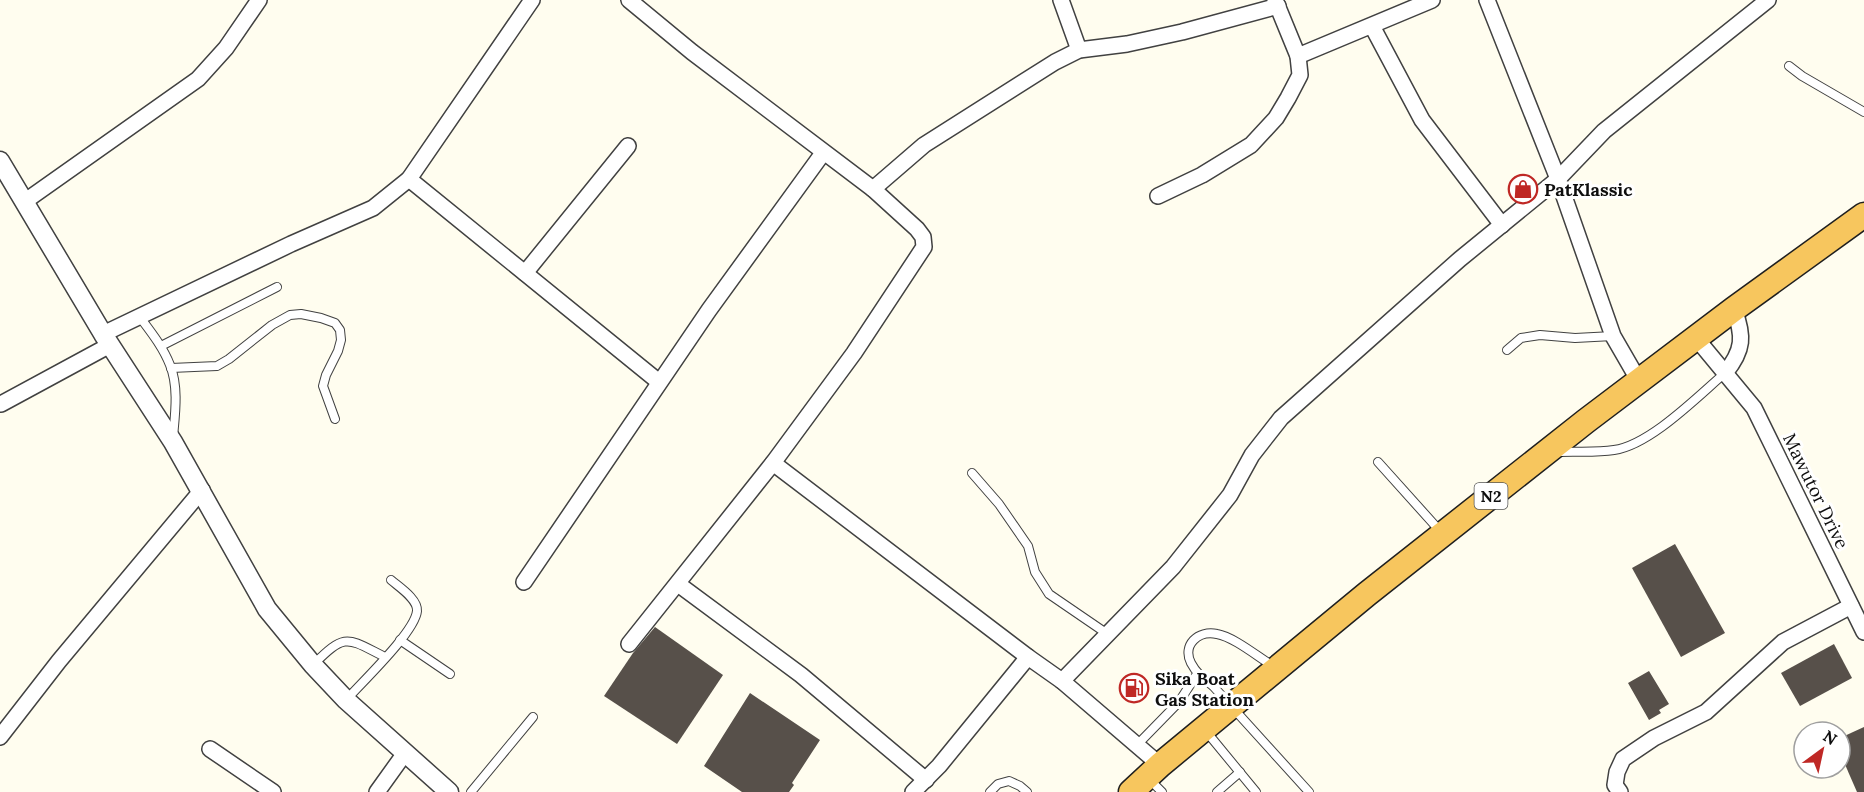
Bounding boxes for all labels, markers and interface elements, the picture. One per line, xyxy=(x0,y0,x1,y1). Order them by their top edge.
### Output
shop icon: PatKlassic xyxy=(1507,173,1539,205)
place label: PatKlassic xyxy=(1544,178,1633,201)
street label: Mawutor Drive xyxy=(1778,429,1854,553)
road number: N2 xyxy=(1474,483,1508,509)
place label: Sika Boat Gas Station xyxy=(1155,667,1254,711)
fuel station icon: Sika Boat Gas Station xyxy=(1118,672,1150,704)
north arrow xyxy=(1792,720,1852,780)
text: N xyxy=(1820,726,1841,749)

